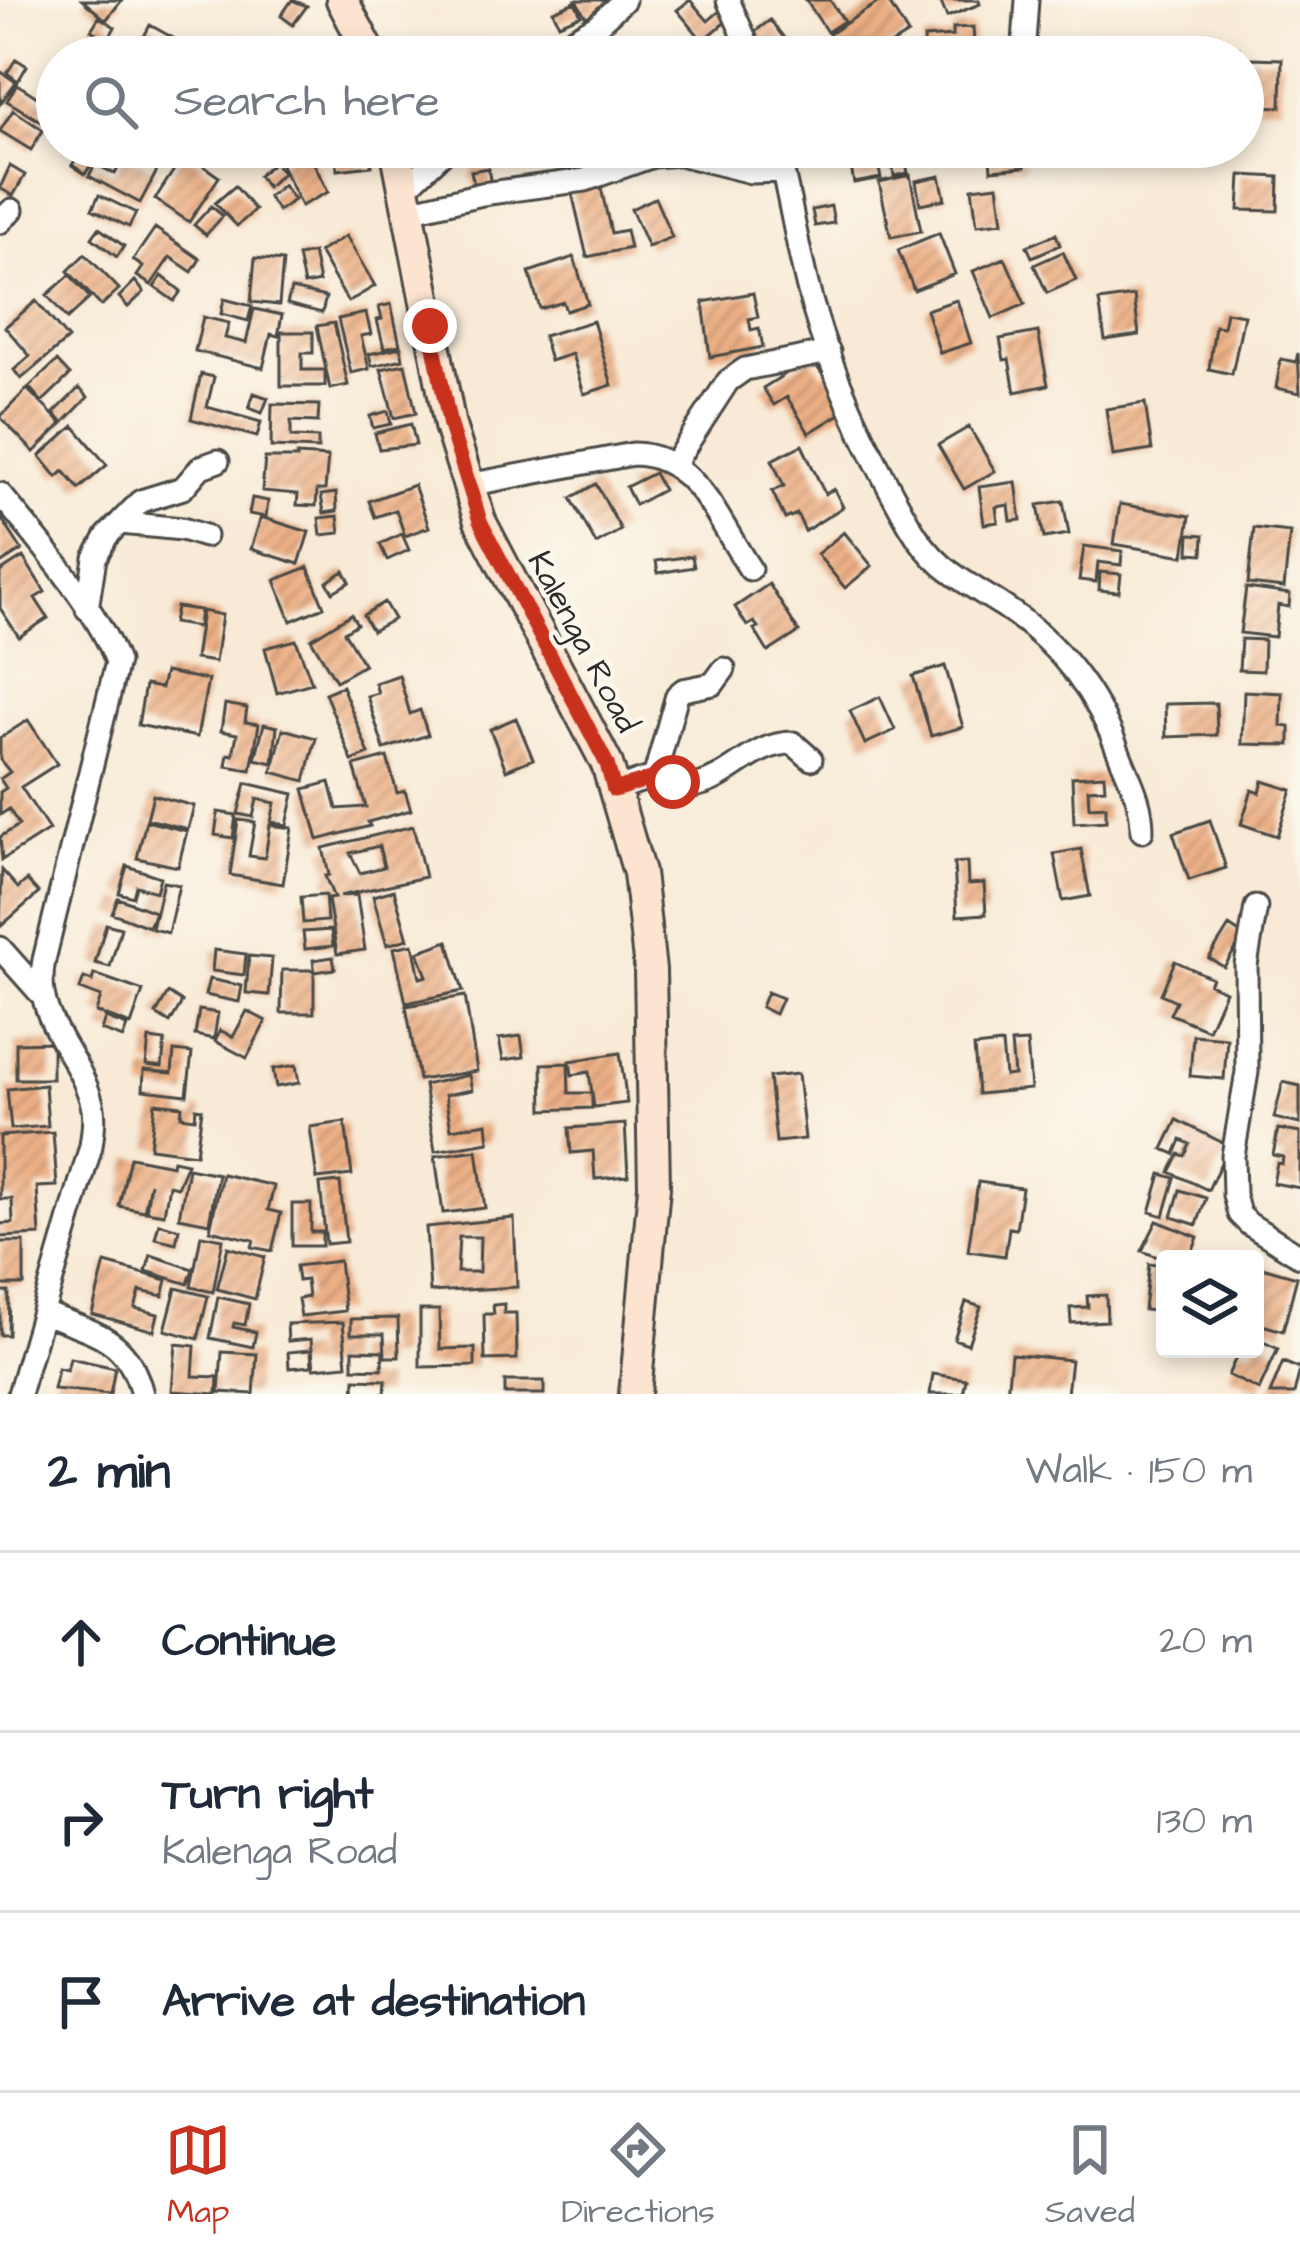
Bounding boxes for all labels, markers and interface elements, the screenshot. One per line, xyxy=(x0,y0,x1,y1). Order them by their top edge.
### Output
search box xyxy=(36,36,1264,168)
icon: search xyxy=(78,69,144,135)
text: Search here xyxy=(174,71,440,133)
route end xyxy=(403,299,457,353)
street label: Kalenga Road xyxy=(514,543,650,742)
route start xyxy=(646,755,700,809)
map controls xyxy=(1156,1250,1264,1358)
button: layers xyxy=(1156,1250,1264,1358)
text: 2 min xyxy=(48,1437,171,1508)
text: Walk · 150 m xyxy=(1026,1445,1252,1499)
icon: ahead xyxy=(48,1609,114,1675)
text: Continue xyxy=(162,1611,336,1673)
text: 20 m xyxy=(1159,1615,1252,1669)
text: Turn right xyxy=(162,1764,374,1826)
icon: right xyxy=(48,1789,114,1855)
text: 130 m xyxy=(1157,1795,1252,1849)
text: Kalenga Road xyxy=(162,1826,397,1880)
icon: arrive xyxy=(48,1969,114,2035)
text: Arrive at destination xyxy=(162,1971,585,2033)
tab: Map xyxy=(165,2117,231,2235)
tab: Directions xyxy=(561,2117,715,2235)
tab: Saved xyxy=(1045,2117,1135,2235)

